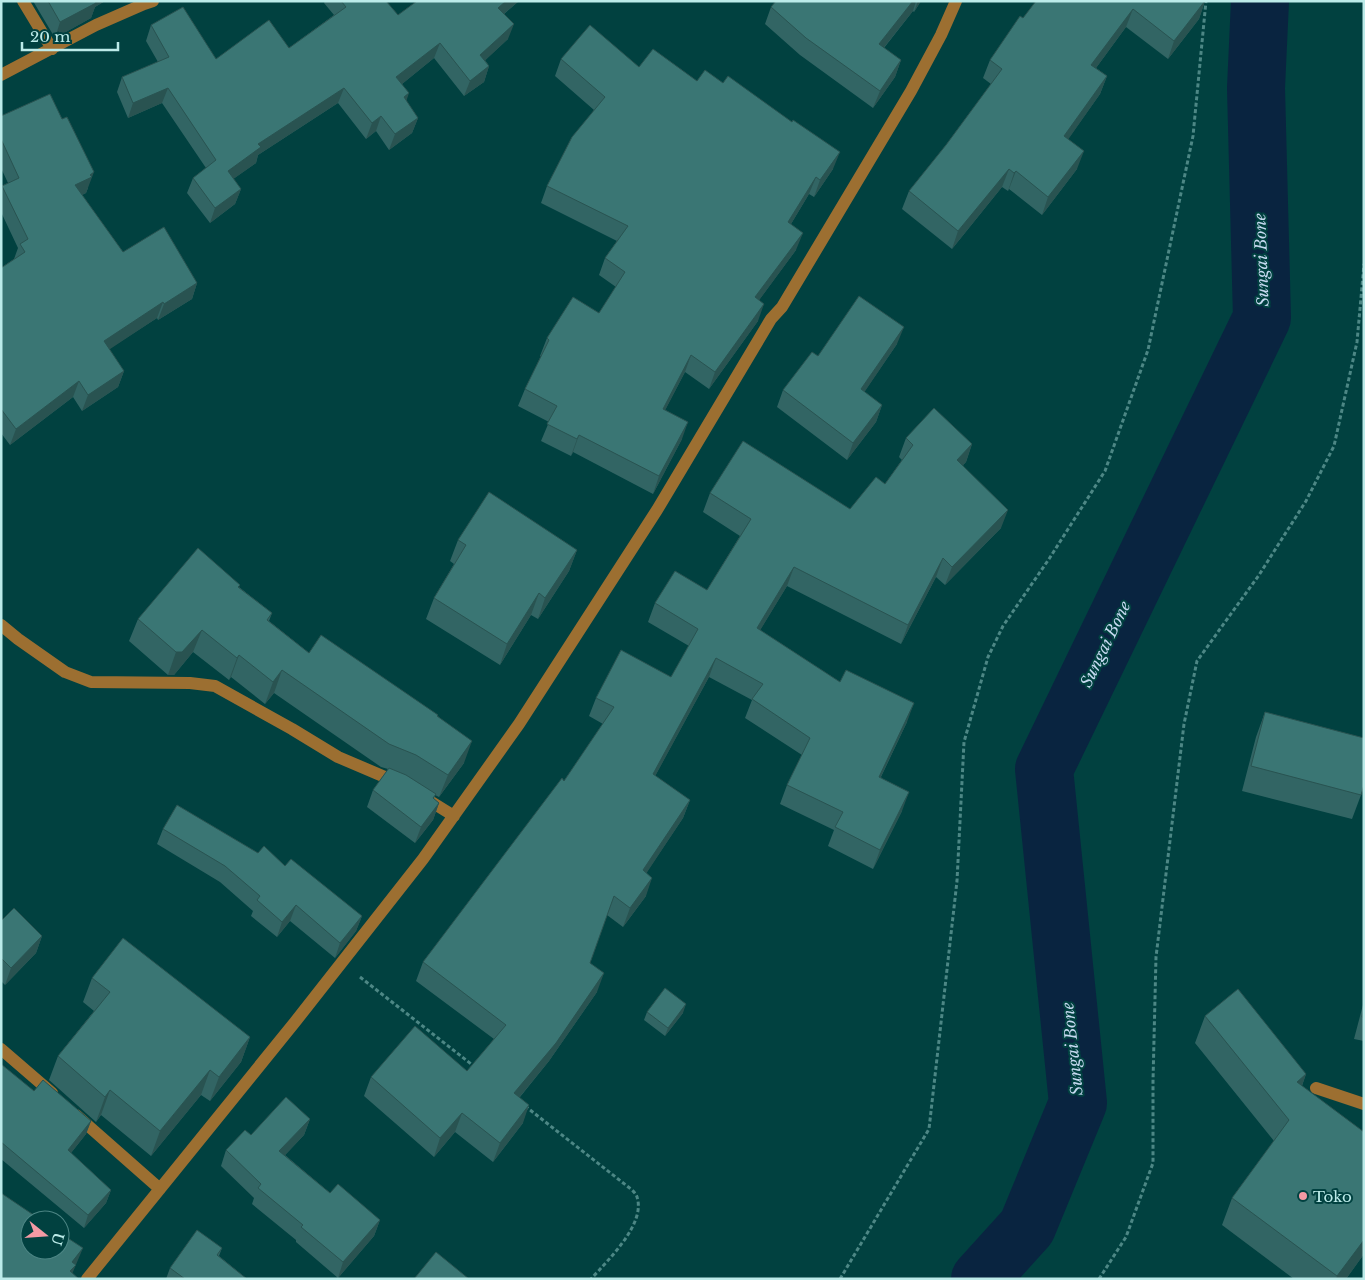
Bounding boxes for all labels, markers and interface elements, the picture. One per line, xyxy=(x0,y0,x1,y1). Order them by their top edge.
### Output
scale bar xyxy=(22,20,119,52)
text: 20 m xyxy=(30,27,70,46)
water label: Sungai Bone xyxy=(1249,212,1273,307)
water label: Sungai Bone xyxy=(1076,597,1135,690)
water label: Sungai Bone xyxy=(1057,1001,1087,1097)
place label: Toko xyxy=(1313,1187,1352,1206)
marker: Toko xyxy=(1297,1190,1309,1202)
north arrow xyxy=(20,1210,70,1260)
text: U xyxy=(47,1230,68,1248)

